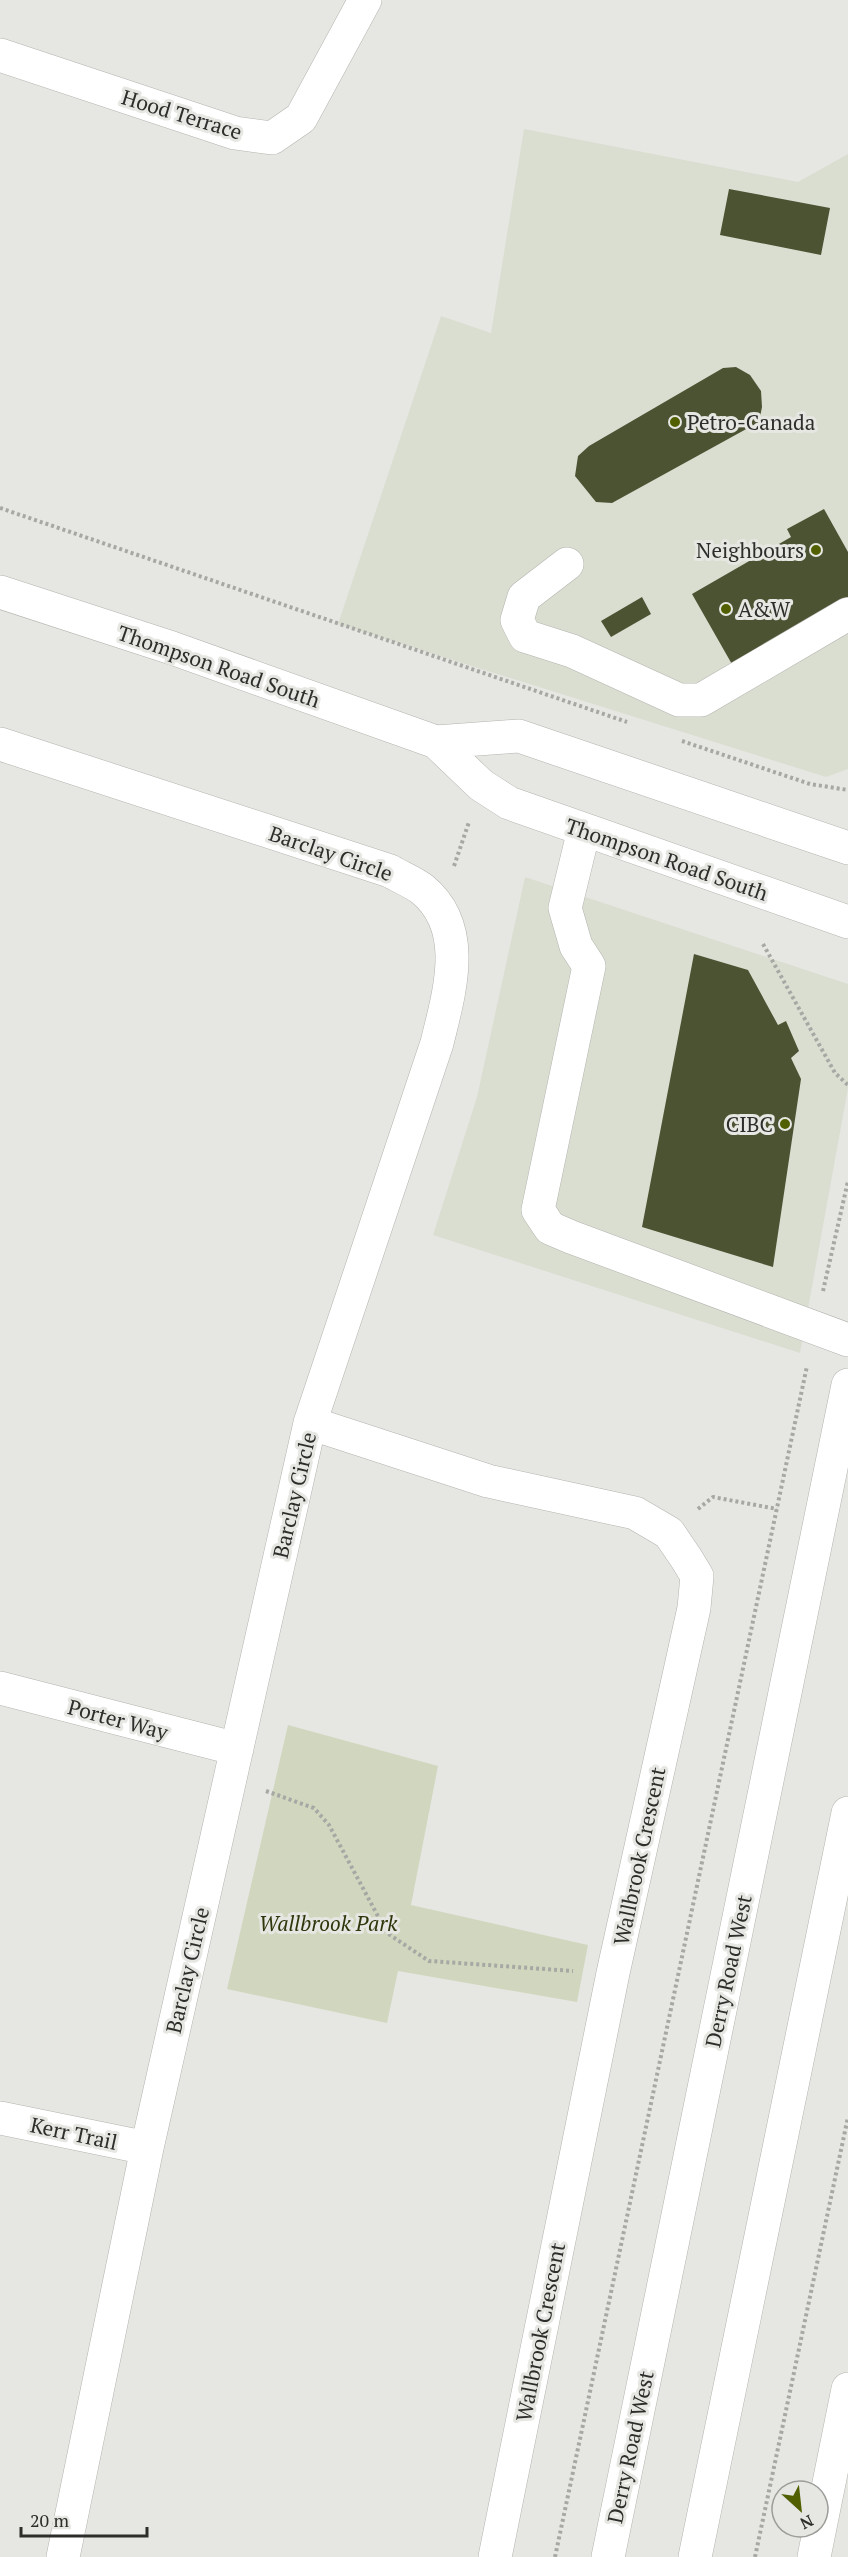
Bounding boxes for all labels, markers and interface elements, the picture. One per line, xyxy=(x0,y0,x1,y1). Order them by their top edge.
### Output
street label: Hood Terrace xyxy=(119,82,245,146)
place label: Petro-Canada xyxy=(687,408,816,436)
marker: Petro-Canada xyxy=(668,415,682,429)
place label: Neighbours xyxy=(696,536,804,564)
marker: Neighbours xyxy=(809,543,823,557)
place label: A&W xyxy=(738,595,791,623)
marker: A&W xyxy=(719,602,733,616)
street label: Thompson Road South xyxy=(114,618,324,714)
street label: Thompson Road South xyxy=(562,811,772,907)
street label: Barclay Circle xyxy=(266,819,396,887)
place label: CIBC xyxy=(726,1110,773,1138)
marker: CIBC xyxy=(778,1117,792,1131)
street label: Barclay Circle xyxy=(266,1429,322,1561)
street label: Porter Way xyxy=(65,1692,172,1746)
street label: Wallbrook Crescent xyxy=(606,1764,672,1948)
street label: Derry Road West xyxy=(698,1892,758,2050)
street label: Barclay Circle xyxy=(159,1904,215,2036)
park label: Wallbrook Park xyxy=(259,1909,398,1937)
street label: Kerr Trail xyxy=(28,2110,120,2156)
street label: Wallbrook Crescent xyxy=(509,2240,571,2424)
street label: Derry Road West xyxy=(600,2368,660,2526)
north arrow xyxy=(770,2479,830,2539)
scale bar xyxy=(21,2500,147,2538)
text: 20 m xyxy=(30,2508,70,2532)
text: N xyxy=(796,2510,817,2535)

